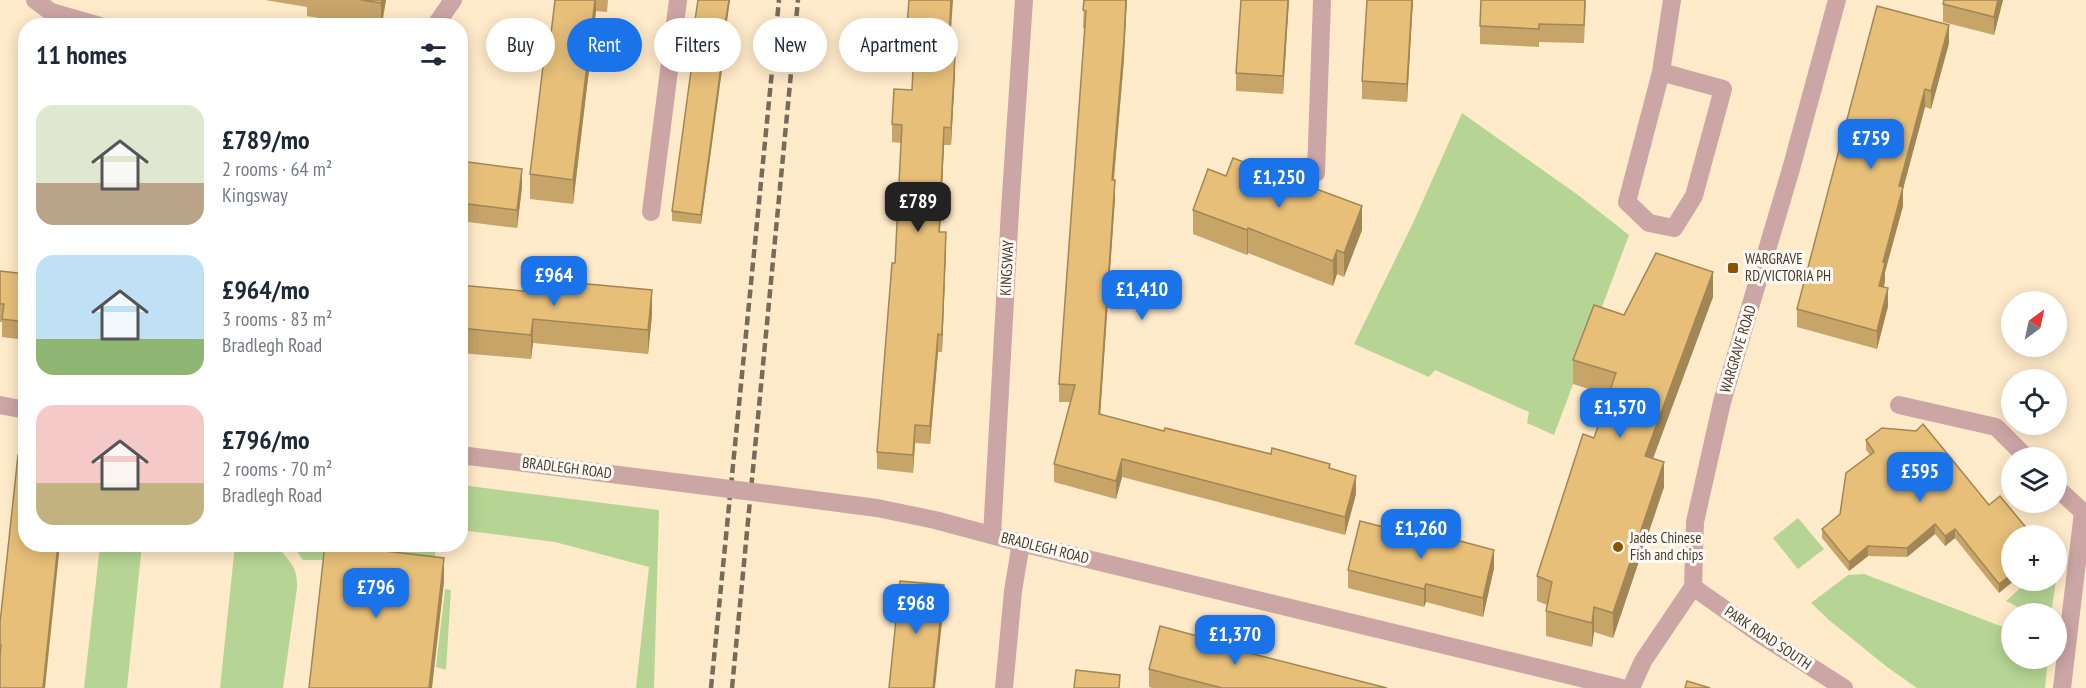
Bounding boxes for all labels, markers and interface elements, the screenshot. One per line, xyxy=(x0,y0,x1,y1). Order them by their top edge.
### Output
chip: Buy xyxy=(486,18,555,72)
chip: Rent xyxy=(567,18,642,72)
chip: Filters xyxy=(654,18,741,72)
chip: New xyxy=(753,18,827,72)
chip: Apartment xyxy=(839,18,958,72)
text: 11 homes xyxy=(36,38,127,71)
icon: filters xyxy=(417,38,450,71)
pin: £759 xyxy=(1835,119,1907,170)
text: £789/mo xyxy=(222,123,310,156)
text: £759 xyxy=(1852,125,1890,151)
icon: home xyxy=(84,129,156,201)
text: 2 rooms · 64 m² xyxy=(222,156,332,182)
pin: £1,250 xyxy=(1230,158,1328,209)
text: £1,250 xyxy=(1253,164,1305,190)
text: Kingsway xyxy=(222,182,288,208)
pin: £789 xyxy=(882,182,954,233)
text: £789 xyxy=(899,188,937,214)
street label: KINGSWAY xyxy=(996,240,1017,296)
place label: WARGRAVE RD/VICTORIA PH xyxy=(1745,249,1831,285)
pin: £964 xyxy=(518,256,590,307)
marker: WARGRAVE RD/VICTORIA PH xyxy=(1726,261,1740,275)
text: £964 xyxy=(535,262,573,288)
pin: £1,410 xyxy=(1093,270,1191,321)
text: £964/mo xyxy=(222,273,310,306)
text: £1,410 xyxy=(1116,276,1168,302)
icon: home xyxy=(84,279,156,351)
north arrow xyxy=(2001,291,2067,357)
map controls xyxy=(2001,291,2067,669)
street label: WARGRAVE ROAD xyxy=(1715,303,1760,395)
text: 3 rooms · 83 m² xyxy=(222,306,332,332)
text: Bradlegh Road xyxy=(222,332,322,358)
button: locate xyxy=(2001,369,2067,435)
pin: £1,570 xyxy=(1571,388,1669,439)
text: £1,570 xyxy=(1594,394,1646,420)
text: £796/mo xyxy=(222,423,310,456)
icon: home xyxy=(84,429,156,501)
button: layers xyxy=(2001,447,2067,513)
pin: £595 xyxy=(1884,452,1956,503)
street label: BRADLEGH ROAD xyxy=(521,453,613,482)
text: 2 rooms · 70 m² xyxy=(222,456,332,482)
text: £595 xyxy=(1901,458,1939,484)
text: Bradlegh Road xyxy=(222,482,322,508)
pin: £1,260 xyxy=(1372,509,1470,560)
text: £1,260 xyxy=(1395,515,1447,541)
button: + xyxy=(2001,525,2067,591)
street label: BRADLEGH ROAD xyxy=(999,527,1091,568)
place label: Jades Chinese Fish and chips xyxy=(1629,528,1703,564)
marker: Jades Chinese Fish and chips xyxy=(1611,540,1625,554)
pin: £796 xyxy=(340,568,412,619)
text: £796 xyxy=(357,574,395,600)
pin: £968 xyxy=(880,584,952,635)
text: £968 xyxy=(897,590,935,616)
street label: PARK ROAD SOUTH xyxy=(1721,602,1815,674)
button: − xyxy=(2001,603,2067,669)
pin: £1,370 xyxy=(1186,615,1284,666)
text: £1,370 xyxy=(1209,621,1261,647)

